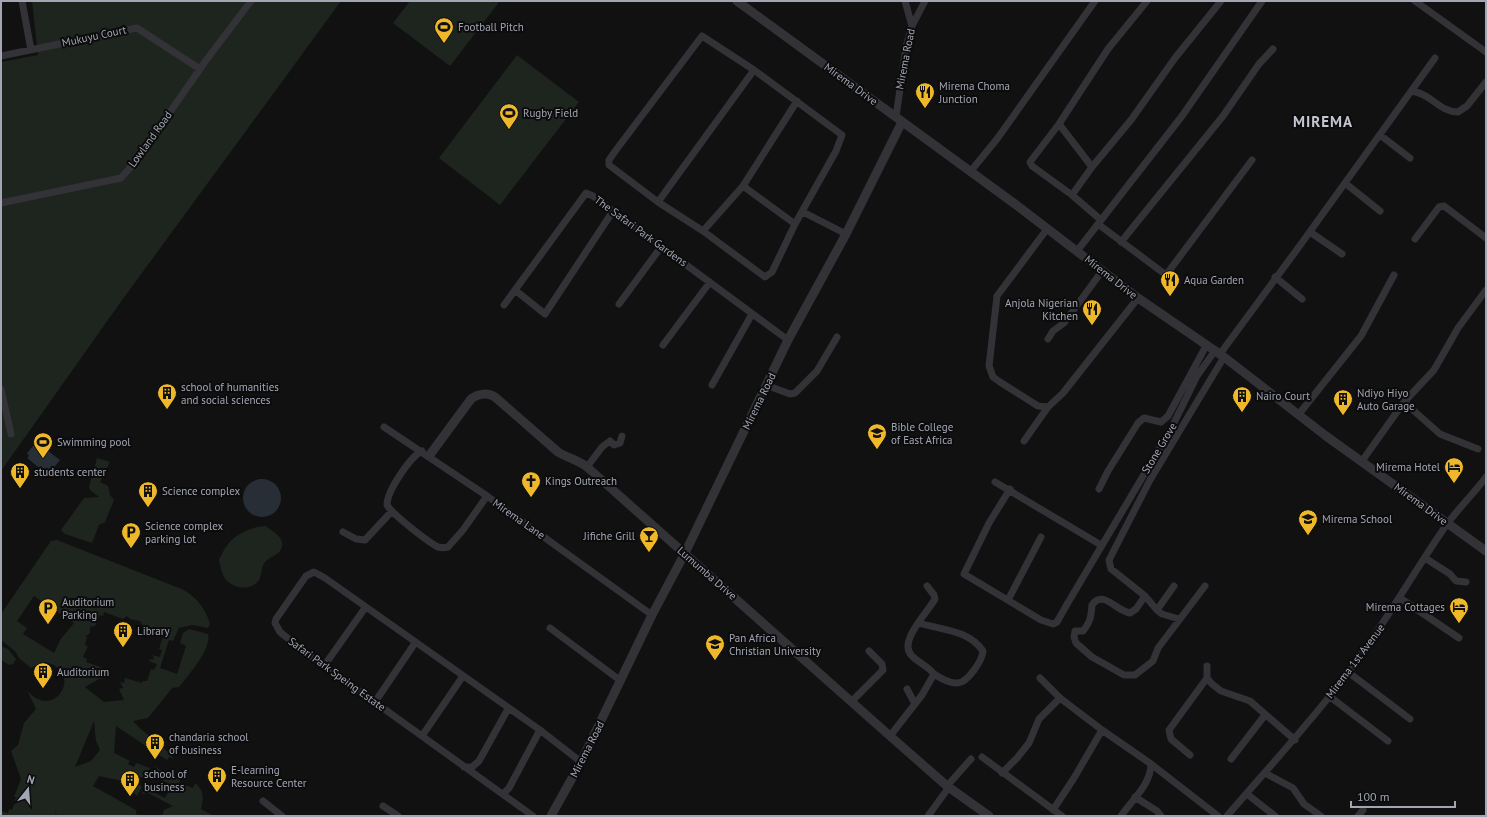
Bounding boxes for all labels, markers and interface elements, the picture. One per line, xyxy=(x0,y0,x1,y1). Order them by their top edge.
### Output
sports icon: Football Pitch xyxy=(433,16,455,44)
place label: Football Pitch xyxy=(458,20,524,34)
street label: Mukuyu Court xyxy=(61,22,128,50)
street label: Mirema Road xyxy=(892,27,918,91)
street label: Mirema Drive xyxy=(821,60,881,108)
place label: Mirema Choma Junction xyxy=(938,79,1010,106)
restaurant icon: Mirema Choma Junction xyxy=(914,81,936,109)
sports icon: Rugby Field xyxy=(498,102,520,130)
place label: Rugby Field xyxy=(523,106,578,120)
street label: Lowland Road xyxy=(125,108,175,170)
district label: MIREMA xyxy=(1293,112,1353,131)
street label: The Safari Park Gardens xyxy=(592,193,690,270)
street label: Mirema Drive xyxy=(1082,252,1140,302)
restaurant icon: Aqua Garden xyxy=(1159,269,1181,297)
place label: Aqua Garden xyxy=(1184,273,1244,287)
place label: Anjola Nigerian Kitchen xyxy=(1005,296,1078,323)
restaurant icon: Anjola Nigerian Kitchen xyxy=(1081,298,1103,326)
street label: Mirema Road xyxy=(739,370,779,432)
place label: school of humanities and social sciences xyxy=(181,380,279,407)
building icon: school of humanities and social sciences xyxy=(156,382,178,410)
building icon: Nairo Court xyxy=(1231,385,1253,413)
place label: Ndiyo Hiyo Auto Garage xyxy=(1357,386,1415,413)
building icon: Ndiyo Hiyo Auto Garage xyxy=(1332,388,1354,416)
place label: Nairo Court xyxy=(1256,389,1310,403)
place label: Bible College of East Africa xyxy=(891,420,954,447)
street label: Stone Grove xyxy=(1138,420,1180,476)
school or university icon: Bible College of East Africa xyxy=(866,422,888,450)
sports icon: Swimming pool xyxy=(32,431,54,459)
place label: Swimming pool xyxy=(57,435,131,449)
hotel icon: Mirema Hotel xyxy=(1443,456,1465,484)
place label: Mirema Hotel xyxy=(1376,460,1441,474)
building icon: students center xyxy=(9,461,31,489)
place label: students center xyxy=(34,465,107,479)
church icon: Kings Outreach xyxy=(520,470,542,498)
place label: Kings Outreach xyxy=(545,474,617,488)
building icon: Science complex xyxy=(137,480,159,508)
street label: Mirema Drive xyxy=(1391,480,1451,528)
place label: Science complex xyxy=(162,484,241,498)
street label: Mirema Lane xyxy=(490,496,548,542)
school or university icon: Mirema School xyxy=(1297,508,1319,536)
place label: Mirema School xyxy=(1322,512,1393,526)
place label: Science complex parking lot xyxy=(145,519,224,546)
parking icon: Science complex parking lot xyxy=(120,521,142,549)
bar icon: Jifiche Grill xyxy=(638,525,660,553)
place label: Jifiche Grill xyxy=(583,529,636,543)
street label: Lumumba Drive xyxy=(674,543,740,603)
place label: Auditorium Parking xyxy=(62,595,114,622)
hotel icon: Mirema Cottages xyxy=(1448,596,1470,624)
parking icon: Auditorium Parking xyxy=(37,597,59,625)
place label: Mirema Cottages xyxy=(1366,600,1445,614)
building icon: Library xyxy=(112,620,134,648)
street label: Mirema 1st Avenue xyxy=(1322,621,1388,701)
place label: Library xyxy=(137,624,171,638)
place label: Pan Africa Christian University xyxy=(729,631,822,658)
school or university icon: Pan Africa Christian University xyxy=(704,633,726,661)
street label: Safari Park Speing Estate xyxy=(286,634,389,714)
building icon: Auditorium xyxy=(32,661,54,689)
place label: Auditorium xyxy=(57,665,109,679)
street label: Mirema Road xyxy=(567,718,607,780)
place label: chandaria school of business xyxy=(169,730,249,757)
building icon: chandaria school of business xyxy=(144,732,166,760)
place label: E-learning Resource Center xyxy=(231,763,307,790)
building icon: E-learning Resource Center xyxy=(206,765,228,793)
place label: school of business xyxy=(144,767,187,794)
north arrow xyxy=(8,769,48,809)
building icon: school of business xyxy=(119,769,141,797)
text: N xyxy=(25,772,36,787)
scale bar xyxy=(1351,783,1455,809)
text: 100 m xyxy=(1357,789,1390,804)

